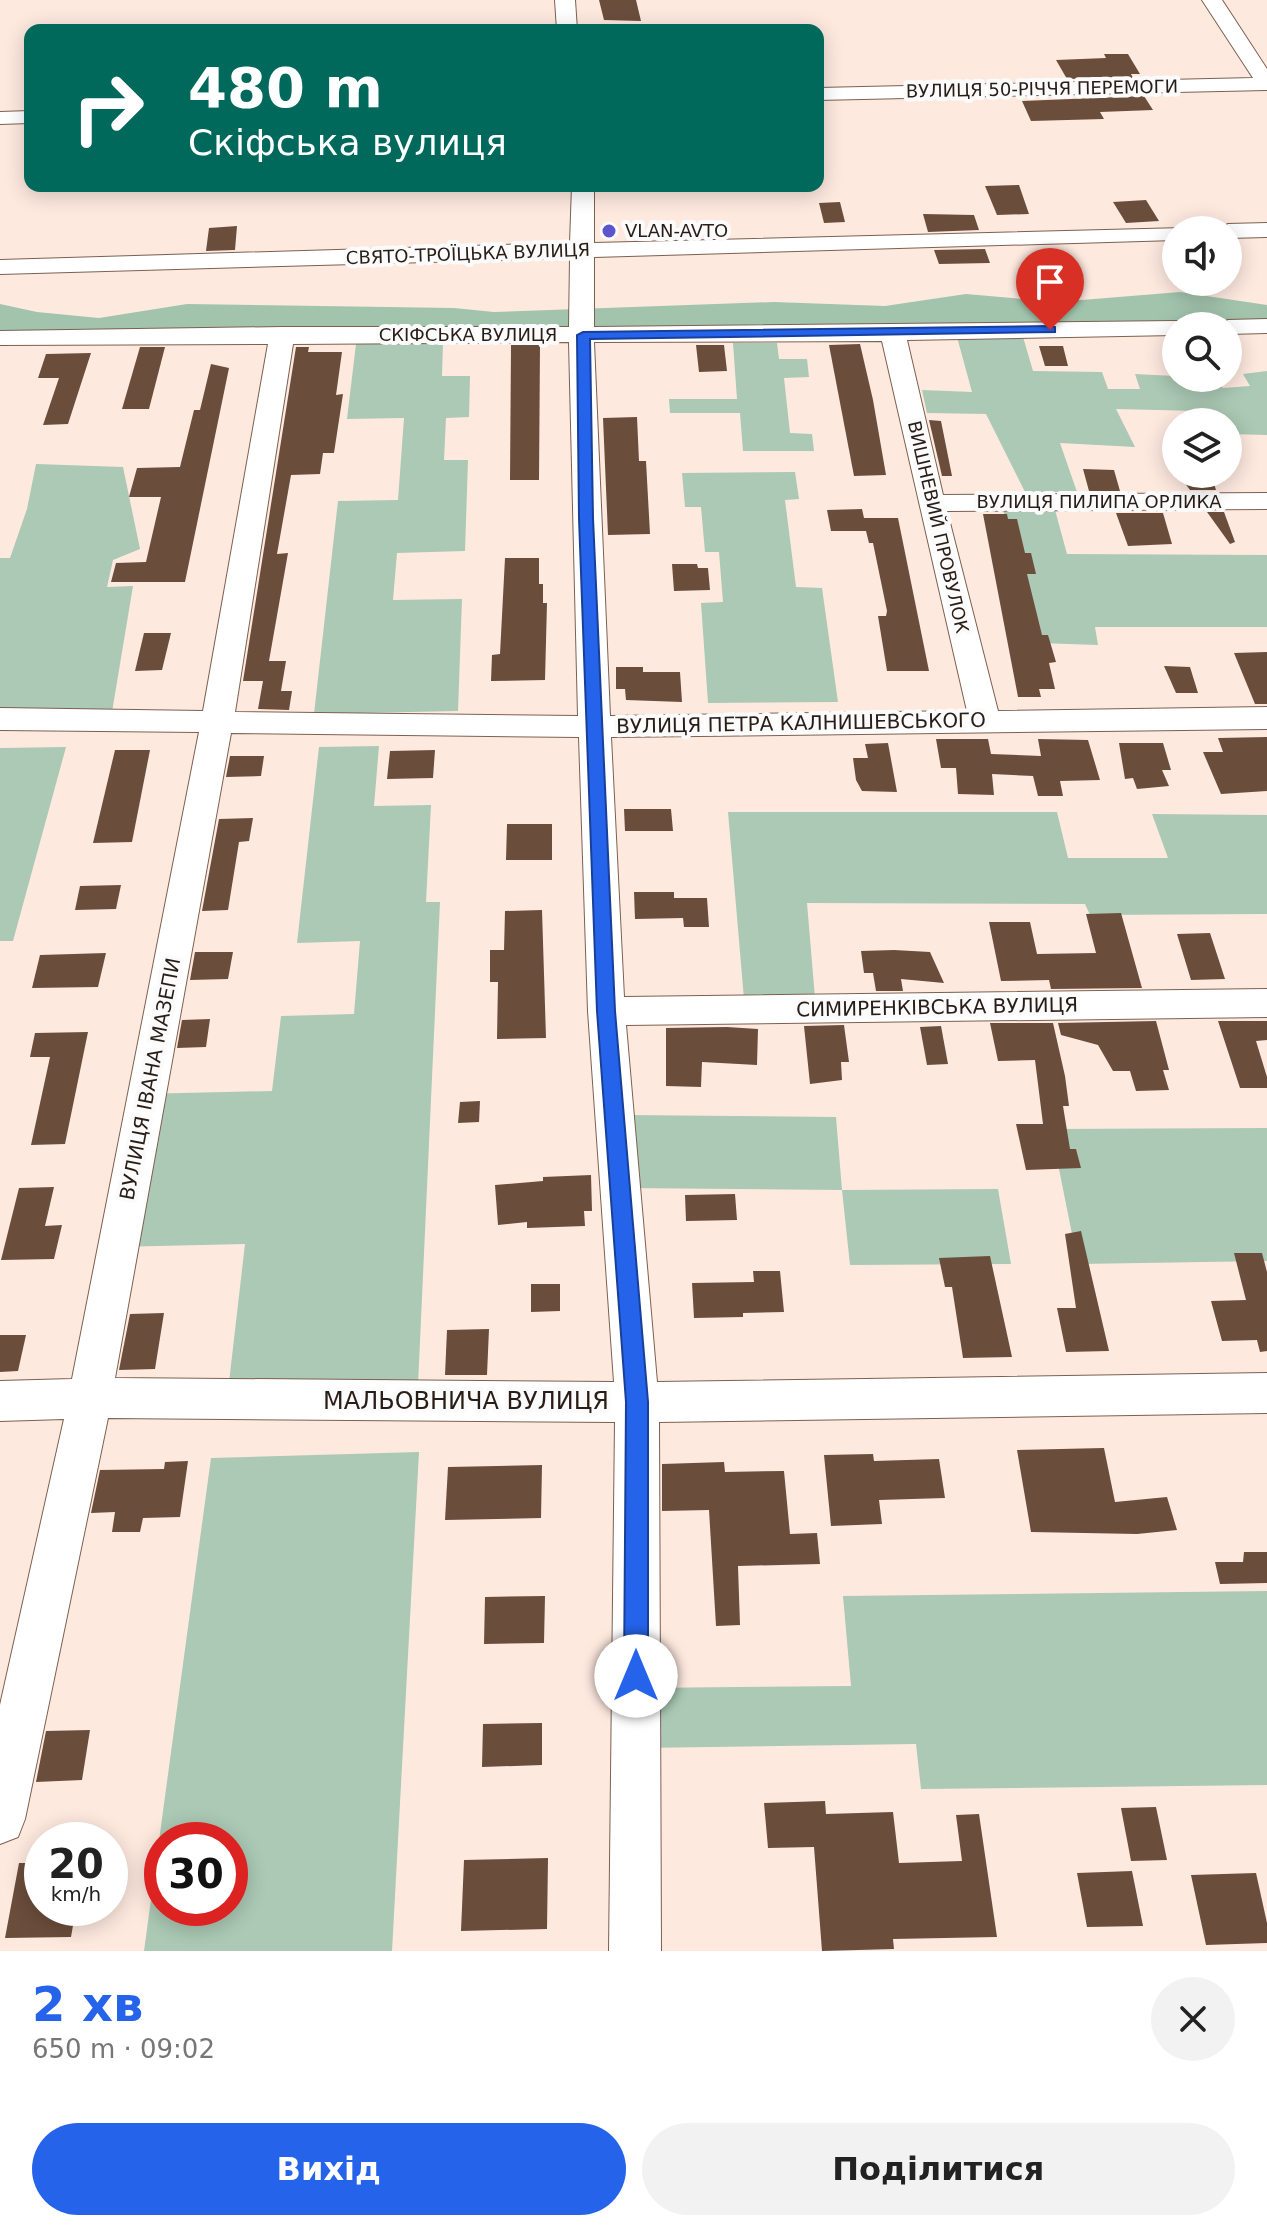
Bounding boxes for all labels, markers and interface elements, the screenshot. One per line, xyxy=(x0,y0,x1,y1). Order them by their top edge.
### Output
text: 480 m xyxy=(188,55,383,120)
icon: right xyxy=(56,56,160,160)
street label: ВУЛИЦЯ 50-РІЧЧЯ ПЕРЕМОГИ xyxy=(906,76,1178,101)
text: Скіфська вулиця xyxy=(188,122,507,163)
map controls xyxy=(1162,216,1242,488)
button: sound xyxy=(1162,216,1242,296)
place label: VLAN-AVTO xyxy=(625,220,728,241)
marker: VLAN-AVTO xyxy=(600,222,618,240)
street label: СВЯТО-ТРОЇЦЬКА ВУЛИЦЯ xyxy=(346,239,590,268)
pin xyxy=(1016,248,1084,330)
icon: arrive xyxy=(1028,260,1072,304)
button: search xyxy=(1162,312,1242,392)
street label: СКІФСЬКА ВУЛИЦЯ xyxy=(379,324,557,345)
button: layers xyxy=(1162,408,1242,488)
street label: ВИШНЕВИЙ ПРОВУЛОК xyxy=(904,419,973,635)
street label: ВУЛИЦЯ ПИЛИПА ОРЛИКА xyxy=(976,491,1222,512)
street label: ВУЛИЦЯ ПЕТРА КАЛНИШЕВСЬКОГО xyxy=(616,708,986,738)
street label: ВУЛИЦЯ ІВАНА МАЗЕПИ xyxy=(115,956,185,1202)
street label: СИМИРЕНКІВСЬКА ВУЛИЦЯ xyxy=(796,993,1078,1021)
street label: МАЛЬОВНИЧА ВУЛИЦЯ xyxy=(323,1387,609,1415)
position arrow xyxy=(594,1634,678,1718)
speed limit sign: 30 xyxy=(144,1822,248,1926)
text: 20 xyxy=(48,1841,104,1887)
text: km/h xyxy=(51,1882,101,1906)
text: 2 хв xyxy=(32,1976,143,2032)
button: close xyxy=(1151,1977,1235,2061)
text: 650 m · 09:02 xyxy=(32,2034,215,2064)
button: Вихід xyxy=(32,2123,626,2215)
button: Поділитися xyxy=(642,2123,1235,2215)

